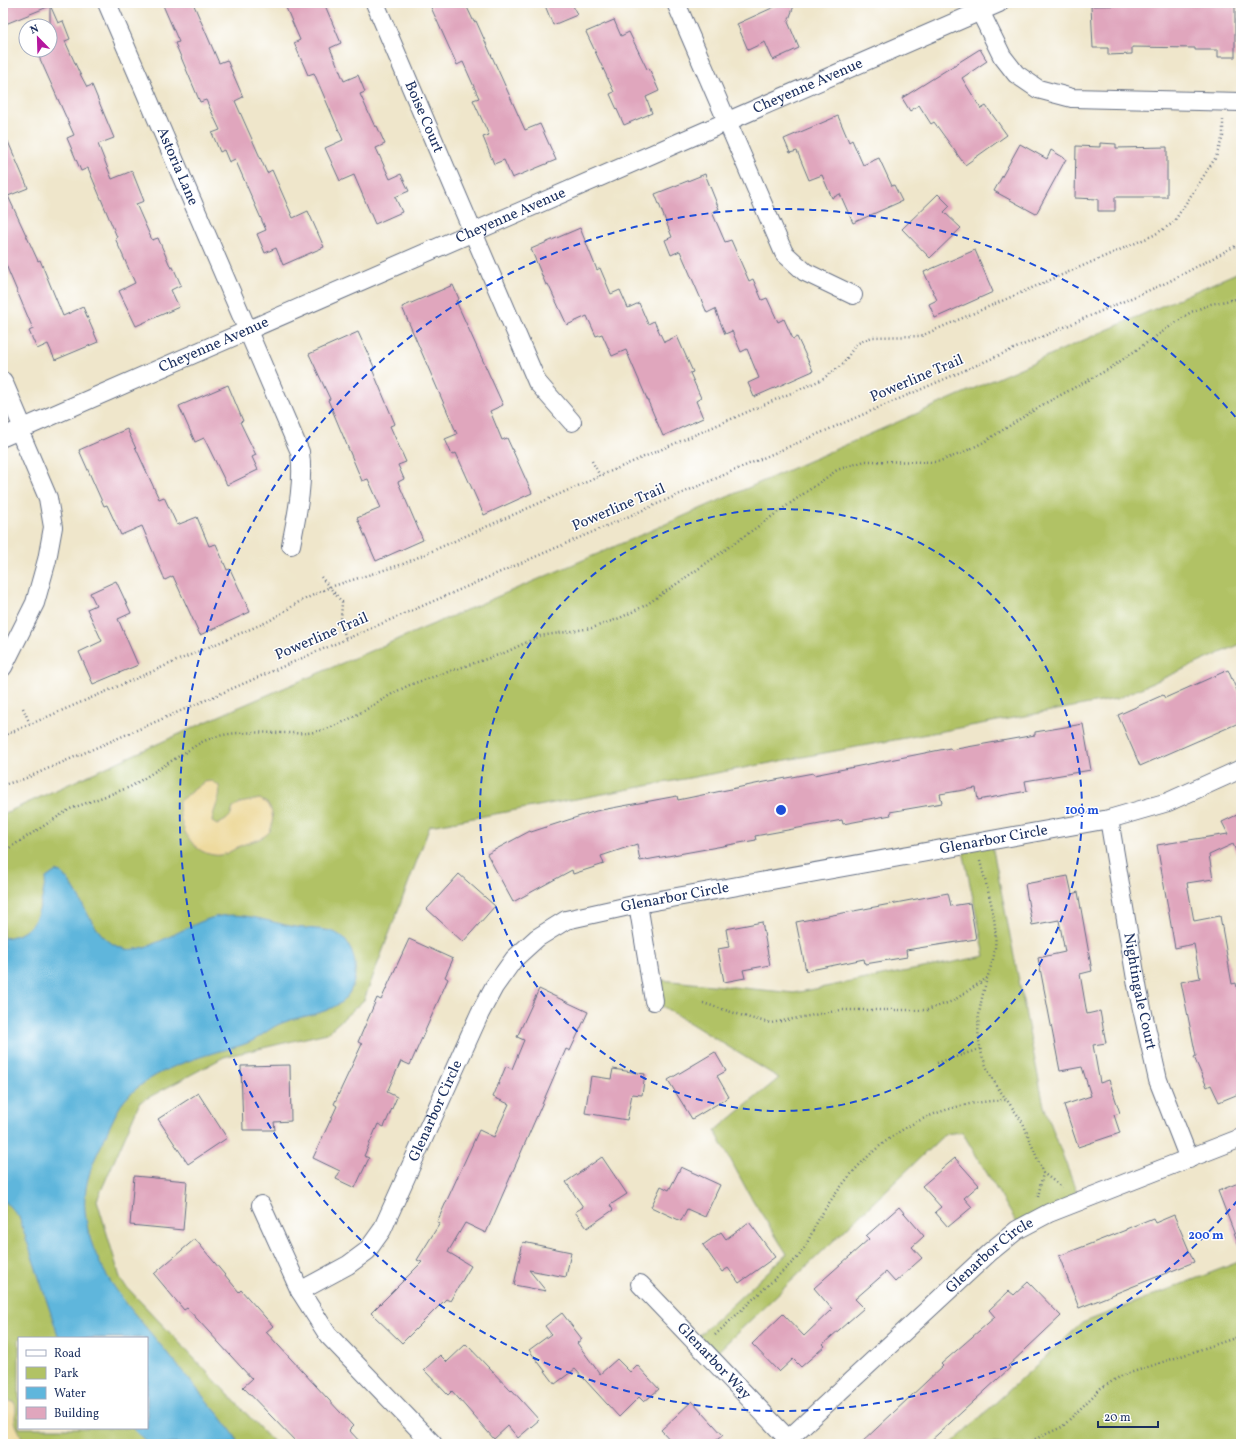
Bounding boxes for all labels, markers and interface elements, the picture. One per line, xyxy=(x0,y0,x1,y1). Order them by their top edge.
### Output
north arrow xyxy=(18,18,58,58)
text: N xyxy=(28,22,41,39)
street label: Cheyenne Avenue xyxy=(750,53,866,119)
street label: Boise Court xyxy=(399,78,448,156)
street label: Astoria Lane xyxy=(151,124,203,209)
street label: Cheyenne Avenue xyxy=(453,182,569,249)
street label: Cheyenne Avenue xyxy=(156,312,272,378)
street label: Powerline Trail xyxy=(867,350,967,408)
street label: Powerline Trail xyxy=(569,479,669,537)
street label: Powerline Trail xyxy=(272,608,372,666)
centre of rings xyxy=(774,803,788,817)
text: 100 m xyxy=(1065,803,1099,819)
street label: Glenarbor Circle xyxy=(938,820,1049,860)
street label: Glenarbor Circle xyxy=(619,877,731,918)
street label: Nightingale Court xyxy=(1118,931,1161,1052)
street label: Glenarbor Circle xyxy=(404,1057,468,1165)
street label: Glenarbor Circle xyxy=(941,1212,1037,1298)
text: 200 m xyxy=(1188,1228,1224,1244)
street label: Glenarbor Way xyxy=(672,1318,756,1405)
legend xyxy=(18,1337,148,1429)
text: Road xyxy=(54,1346,81,1362)
text: Park xyxy=(54,1366,79,1382)
text: Water xyxy=(54,1386,86,1402)
scale bar xyxy=(1098,1403,1158,1429)
text: Building xyxy=(54,1406,99,1422)
text: 20 m xyxy=(1104,1410,1131,1426)

